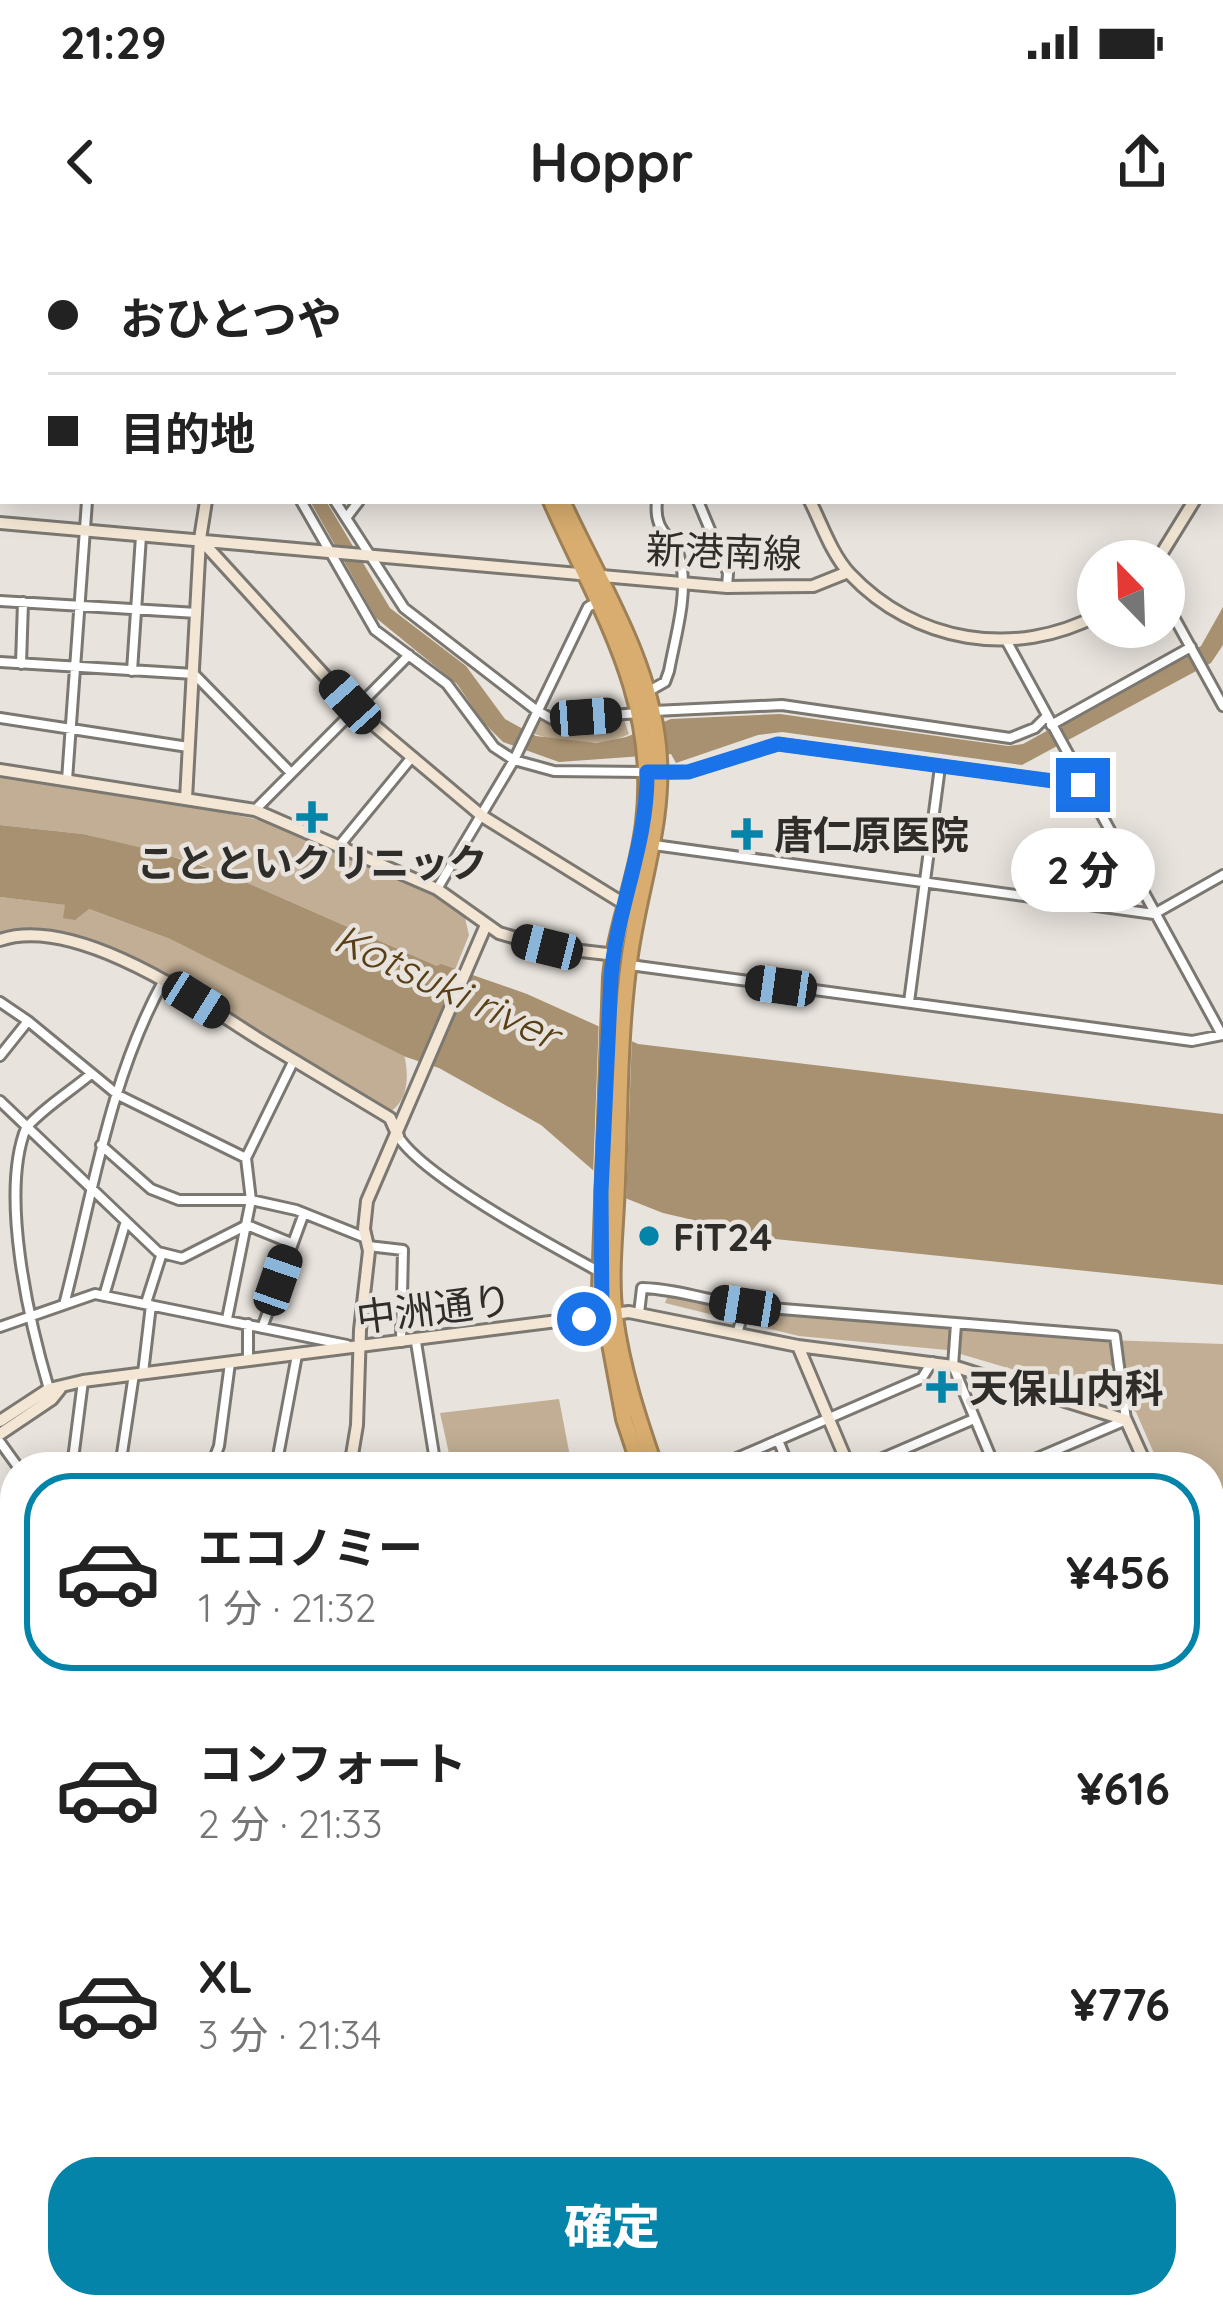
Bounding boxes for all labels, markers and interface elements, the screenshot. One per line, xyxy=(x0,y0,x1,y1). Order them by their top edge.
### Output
text: 21:29 xyxy=(60,14,167,70)
text: Hoppr xyxy=(530,128,693,196)
icon: back xyxy=(48,129,114,195)
icon: share xyxy=(1109,129,1175,195)
text: おひとつや xyxy=(120,290,342,346)
text: 目的地 xyxy=(120,405,255,461)
street label: 新港南線 xyxy=(645,524,803,578)
north arrow xyxy=(1077,540,1185,648)
map controls xyxy=(1077,540,1185,648)
car xyxy=(313,663,387,741)
car xyxy=(549,697,623,737)
route end xyxy=(1056,758,1110,812)
marker: ことといクリニック xyxy=(296,801,328,833)
place label: 唐仁原医院 xyxy=(774,810,969,859)
marker: 唐仁原医院 xyxy=(731,818,763,850)
callout: 2 分 xyxy=(1011,827,1155,911)
place label: ことといクリニック xyxy=(136,838,488,887)
text: 2 分 xyxy=(1047,845,1119,894)
water label: Kotsuki river xyxy=(326,911,572,1063)
car xyxy=(508,921,586,973)
car xyxy=(743,963,819,1009)
car xyxy=(156,966,236,1034)
place label: FiT24 xyxy=(673,1212,773,1261)
marker: FiT24 xyxy=(636,1223,662,1249)
car xyxy=(249,1240,307,1320)
street label: 中洲通り xyxy=(354,1274,514,1342)
car xyxy=(707,1283,783,1329)
route start xyxy=(557,1292,611,1346)
place label: 天保山内科 xyxy=(969,1363,1164,1412)
marker: 天保山内科 xyxy=(926,1371,958,1403)
icon: car xyxy=(54,1518,162,1626)
text: エコノミー xyxy=(198,1519,423,1575)
text: ¥456 xyxy=(1066,1544,1170,1600)
text: 1 分 · 21:32 xyxy=(198,1583,376,1632)
icon: car xyxy=(54,1734,162,1842)
text: コンフォート xyxy=(198,1735,467,1791)
text: ¥616 xyxy=(1077,1760,1170,1816)
text: 2 分 · 21:33 xyxy=(198,1799,382,1848)
text: XL xyxy=(198,1948,253,2004)
icon: car xyxy=(54,1950,162,2058)
text: ¥776 xyxy=(1070,1976,1170,2032)
text: 3 分 · 21:34 xyxy=(198,2010,381,2059)
button: 確定 xyxy=(48,2157,1176,2295)

